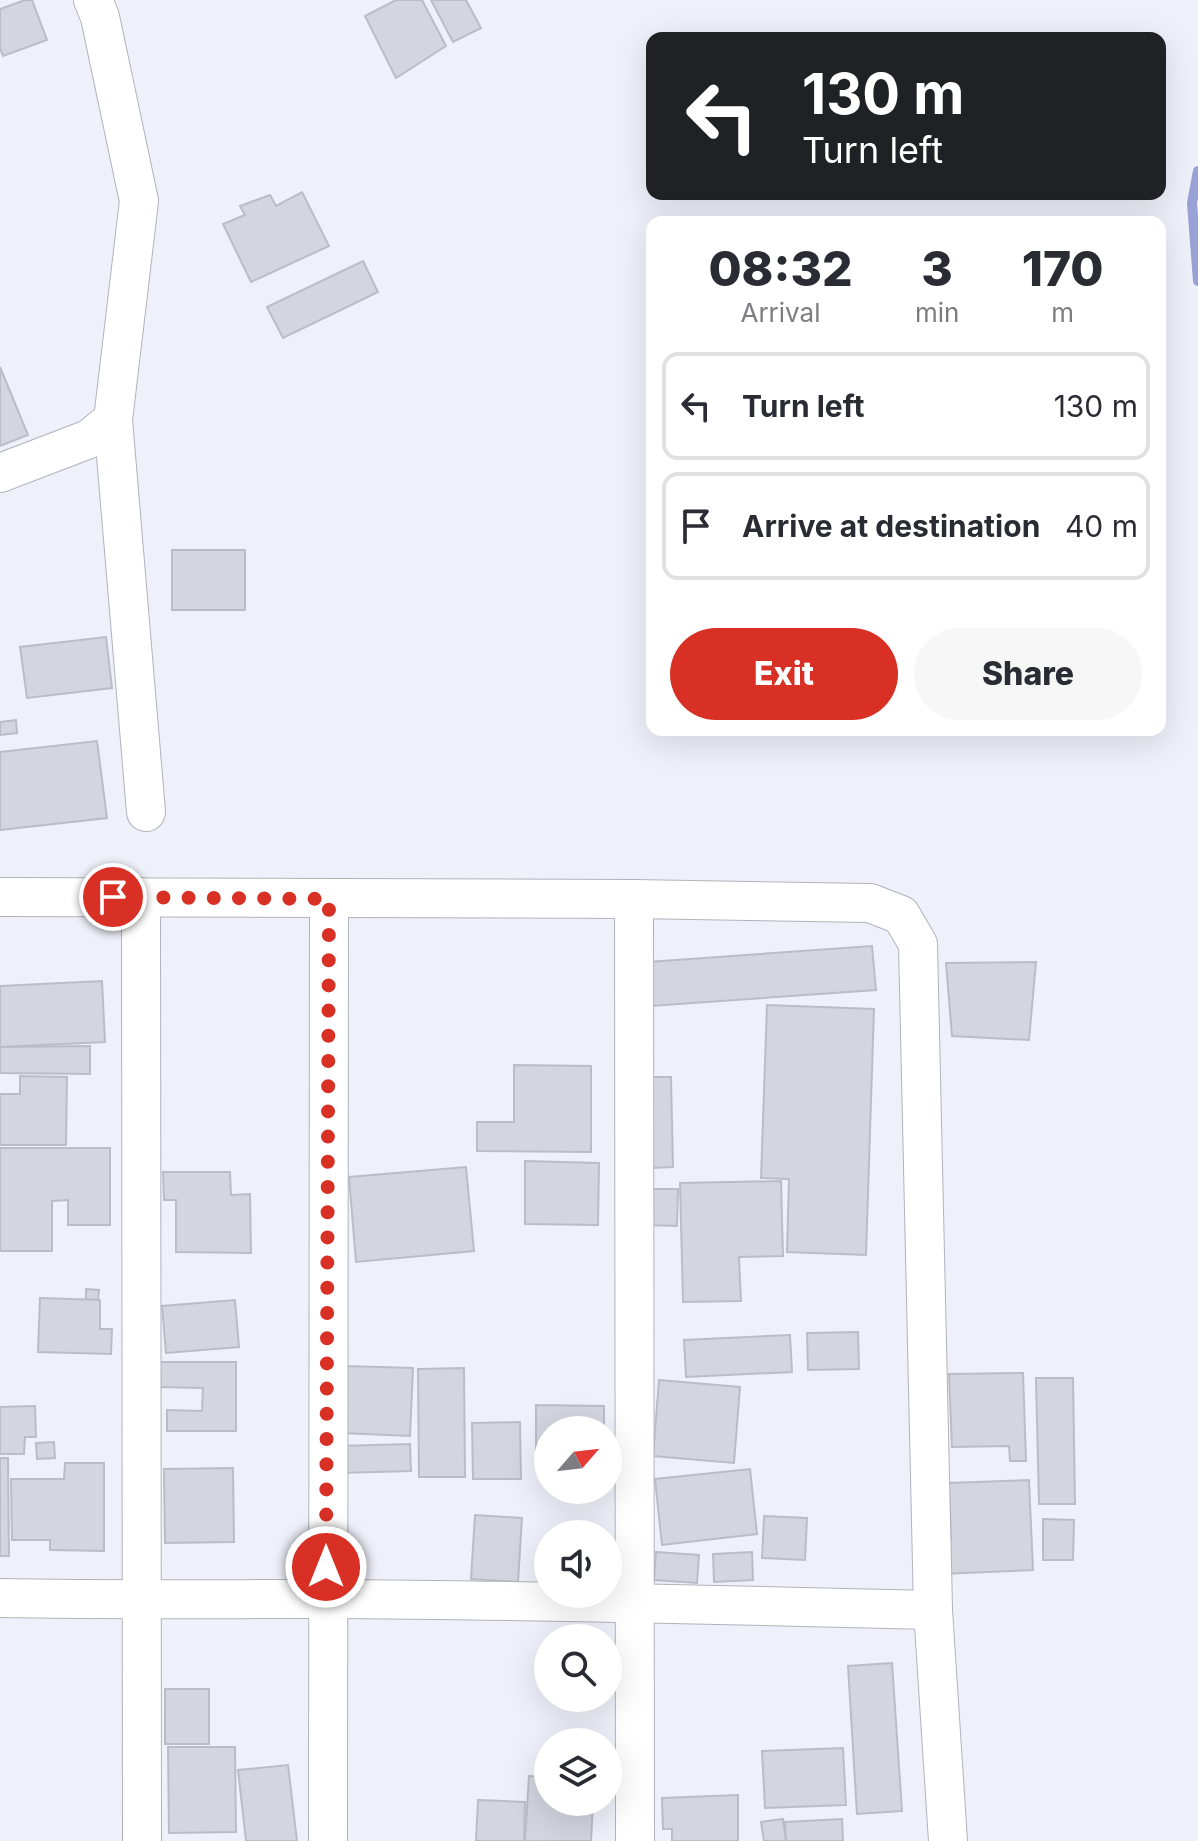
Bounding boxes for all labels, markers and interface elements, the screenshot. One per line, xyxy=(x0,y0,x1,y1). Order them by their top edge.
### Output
text: 130 m xyxy=(802,60,964,128)
icon: left xyxy=(670,64,774,168)
text: Turn left xyxy=(802,128,943,172)
text: 08:32 xyxy=(708,239,853,298)
text: 3 xyxy=(921,239,953,298)
text: 170 xyxy=(1022,239,1104,298)
text: Arrival xyxy=(740,297,820,328)
text: min xyxy=(915,297,959,328)
text: m xyxy=(1051,297,1074,328)
icon: left xyxy=(674,384,718,428)
text: Turn left xyxy=(742,388,864,424)
text: 130 m xyxy=(1054,388,1138,424)
icon: arrive xyxy=(674,504,718,548)
text: Arrive at destination xyxy=(742,508,1040,544)
text: 40 m xyxy=(1065,508,1138,544)
button: Exit xyxy=(670,628,898,720)
button: Share xyxy=(914,628,1142,720)
pin xyxy=(79,863,147,931)
icon: arrive xyxy=(91,875,135,919)
north arrow xyxy=(534,1416,622,1504)
map controls xyxy=(534,1416,622,1816)
button: sound xyxy=(534,1520,622,1608)
position arrow xyxy=(284,1525,368,1609)
button: search xyxy=(534,1624,622,1712)
button: layers xyxy=(534,1728,622,1816)

